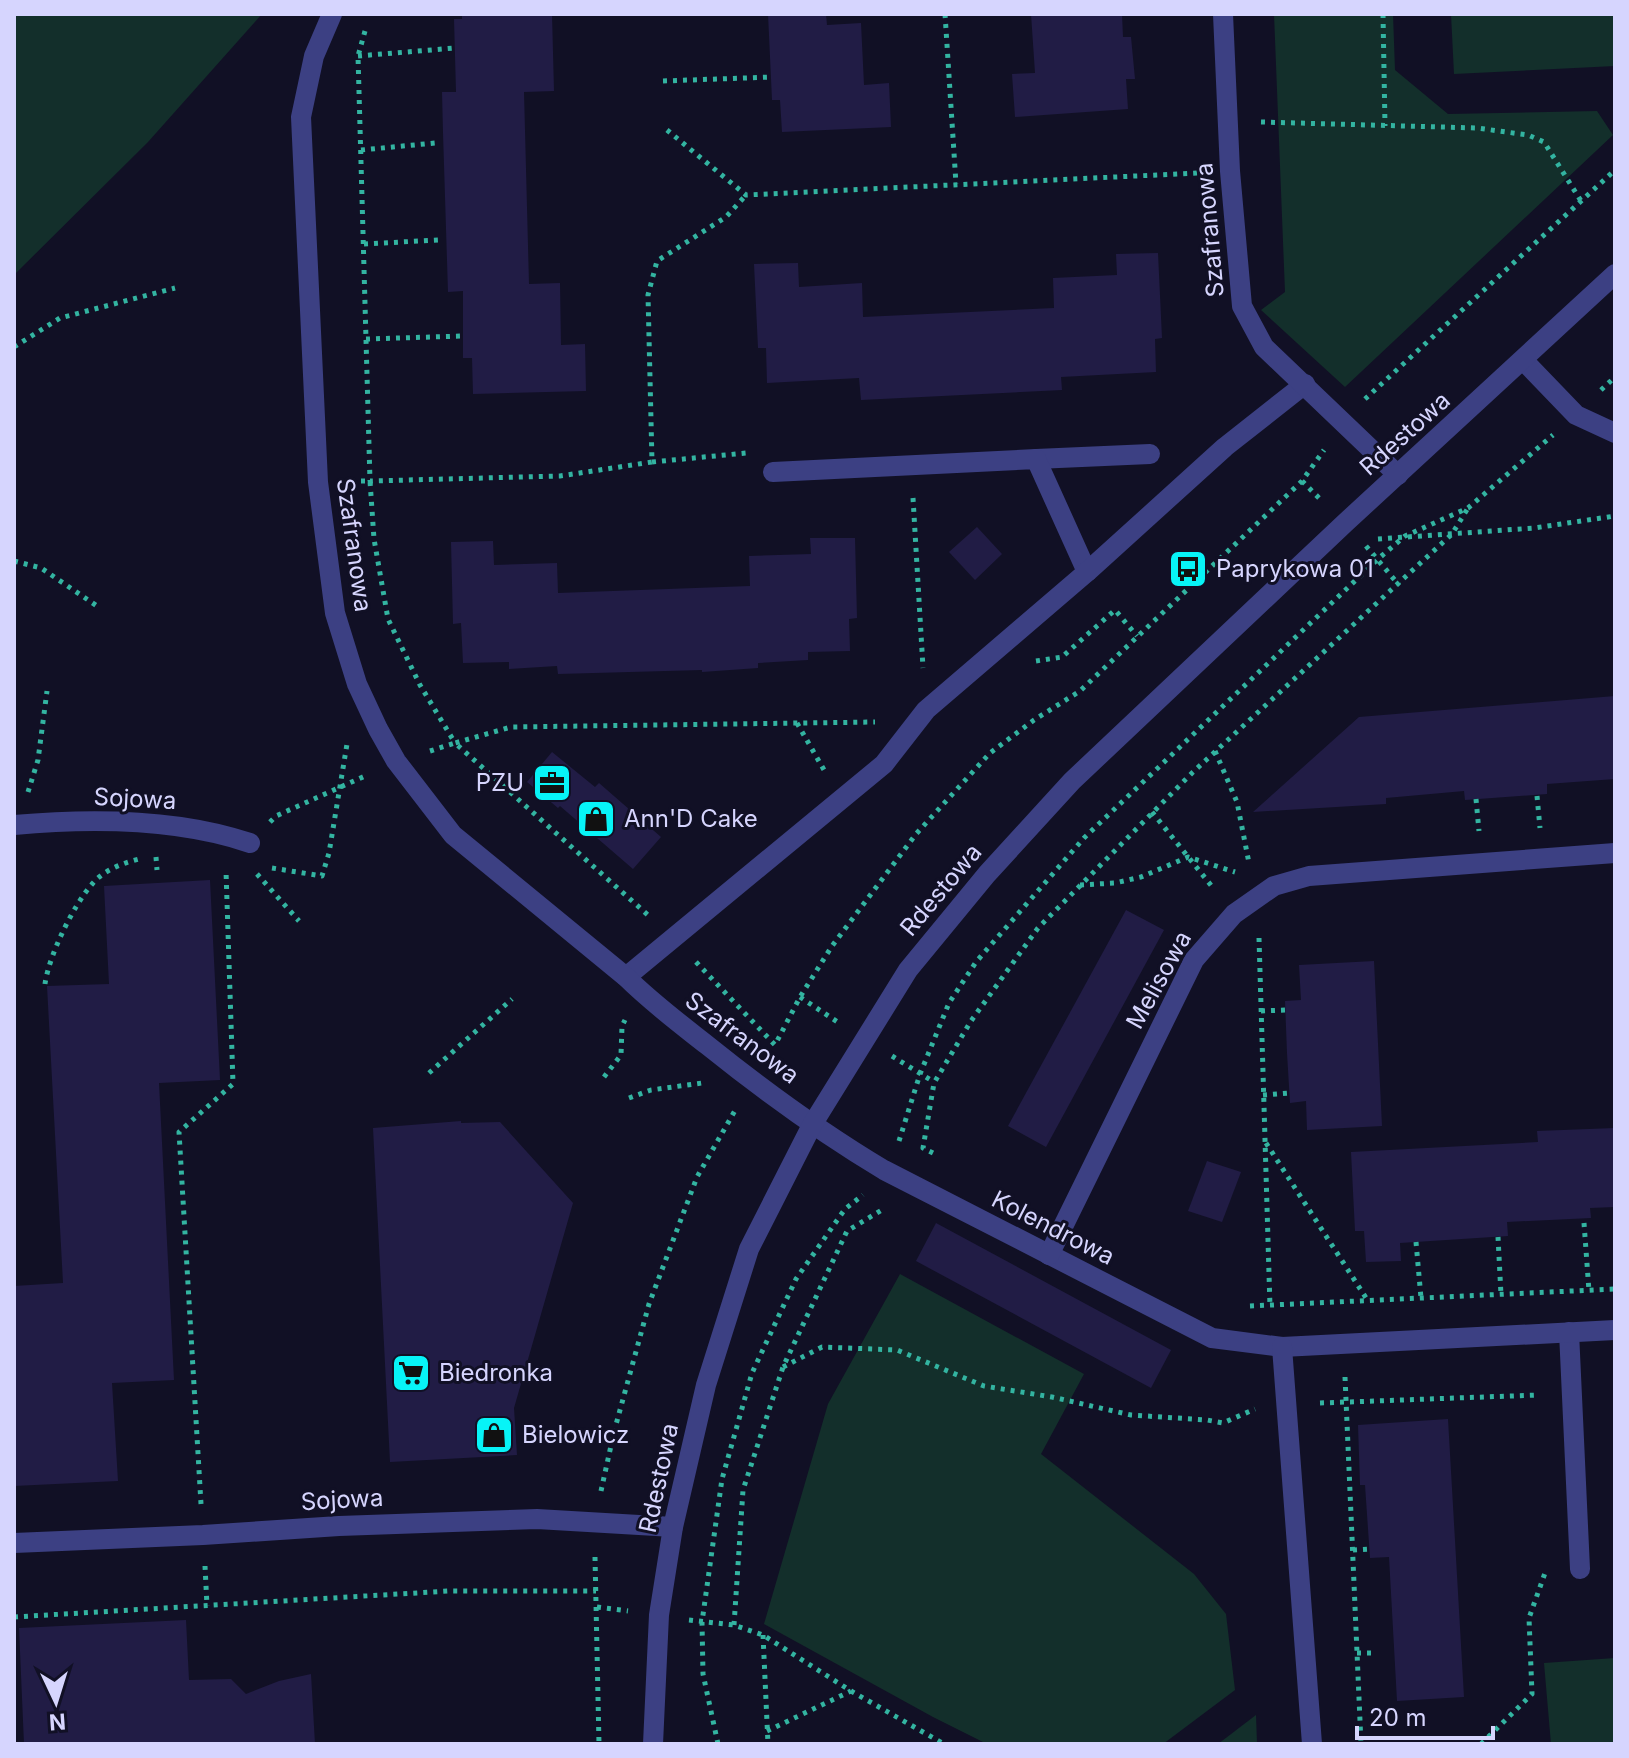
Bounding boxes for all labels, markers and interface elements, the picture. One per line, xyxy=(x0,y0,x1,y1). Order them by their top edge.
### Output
street label: Szafranowa xyxy=(1189,162,1230,298)
street label: Rdestowa xyxy=(1354,386,1456,482)
street label: Szafranowa xyxy=(331,476,378,614)
bus stop icon: Paprykowa 01 xyxy=(1167,548,1209,590)
place label: Paprykowa 01 xyxy=(1216,554,1374,583)
office icon: PZU xyxy=(531,762,573,804)
place label: PZU xyxy=(476,768,524,797)
street label: Sojowa xyxy=(93,782,177,815)
shop icon: Ann'D Cake xyxy=(575,798,617,840)
place label: Ann'D Cake xyxy=(624,804,758,833)
street label: Rdestowa xyxy=(894,838,987,942)
street label: Melisowa xyxy=(1120,926,1197,1034)
street label: Szafranowa xyxy=(680,985,805,1090)
street label: Kolendrowa xyxy=(987,1184,1119,1271)
supermarket icon: Biedronka xyxy=(390,1352,432,1394)
place label: Biedronka xyxy=(439,1358,553,1387)
shop icon: Bielowicz xyxy=(473,1414,515,1456)
place label: Bielowicz xyxy=(522,1420,629,1449)
street label: Rdestowa xyxy=(633,1421,684,1535)
street label: Sojowa xyxy=(300,1483,384,1516)
north arrow xyxy=(16,1662,96,1742)
scale bar xyxy=(1357,1690,1493,1740)
text: 20 m xyxy=(1369,1703,1427,1732)
text: N xyxy=(48,1708,67,1736)

